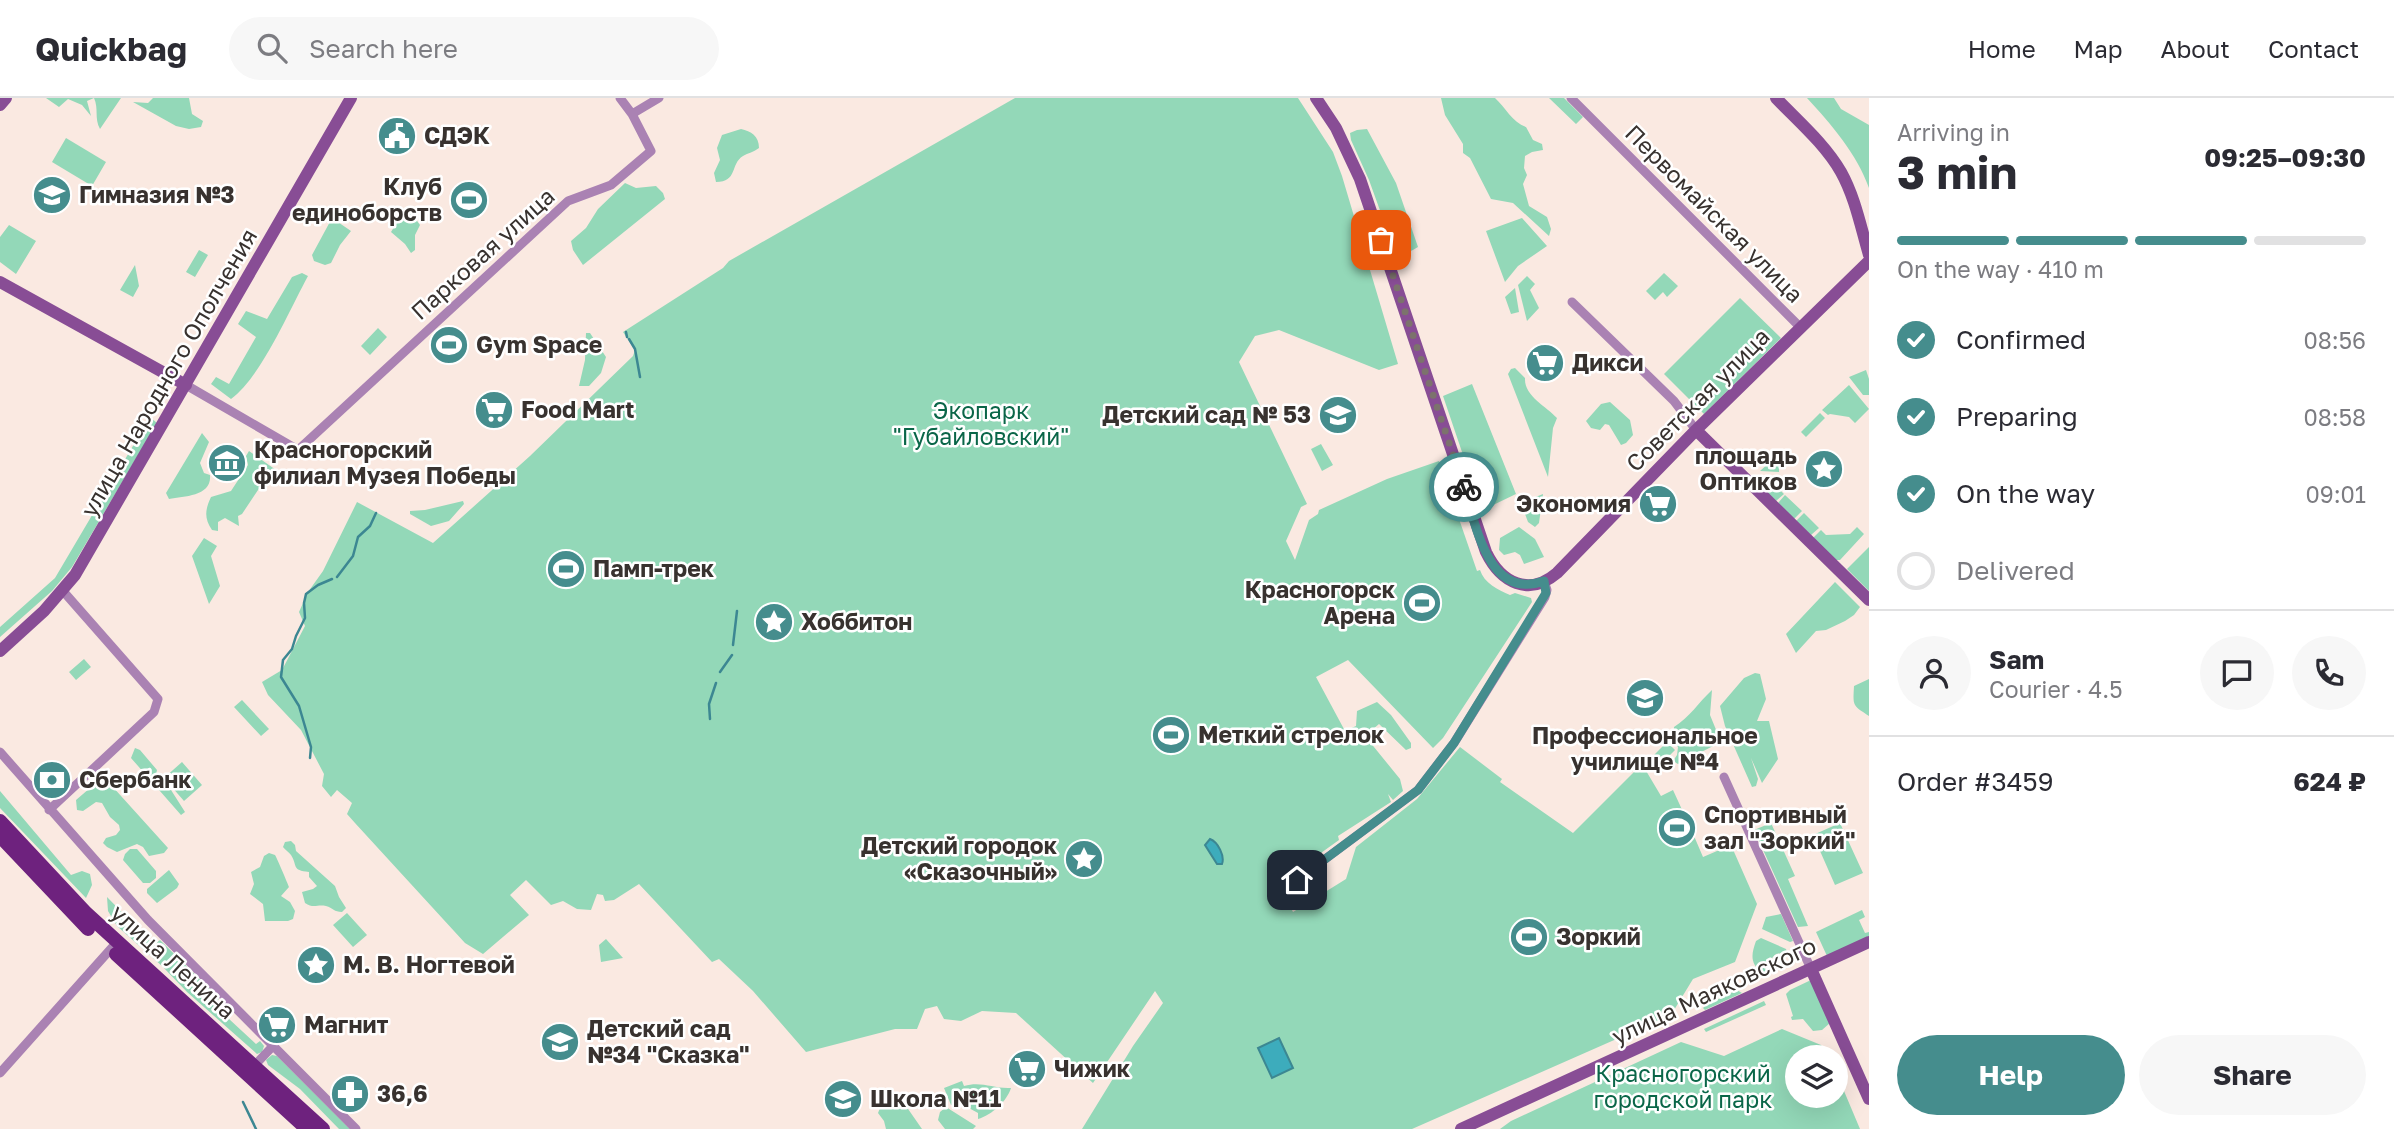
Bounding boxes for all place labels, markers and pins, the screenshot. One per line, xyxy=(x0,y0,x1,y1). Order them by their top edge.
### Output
public building icon: СДЭК xyxy=(376,115,418,157)
place label: СДЭК xyxy=(424,121,490,149)
place label: Клуб единоборств xyxy=(292,172,442,226)
school or university icon: Гимназия №3 xyxy=(31,174,73,216)
sports icon: Клуб единоборств xyxy=(448,179,490,221)
place label: Гимназия №3 xyxy=(79,180,235,208)
pin xyxy=(1351,210,1411,270)
sports icon: Gym Space xyxy=(428,324,470,366)
place label: Gym Space xyxy=(476,330,602,358)
supermarket icon: Дикси xyxy=(1524,342,1566,384)
place label: Дикси xyxy=(1572,348,1643,376)
supermarket icon: Food Mart xyxy=(473,389,515,431)
school or university icon: Детский сад № 53 xyxy=(1317,394,1359,436)
place label: Food Mart xyxy=(521,395,634,423)
place label: Детский сад № 53 xyxy=(1102,400,1311,428)
place label: Красногорский филиал Музея Победы xyxy=(254,435,516,489)
place label: площадь Оптиков xyxy=(1695,441,1797,495)
museum icon: Красногорский филиал Музея Победы xyxy=(206,442,248,484)
place icon: площадь Оптиков xyxy=(1803,448,1845,490)
supermarket icon: Экономия xyxy=(1637,483,1679,525)
place label: Экономия xyxy=(1516,489,1631,517)
sports icon: Памп-трек xyxy=(545,548,587,590)
place label: Памп-трек xyxy=(593,554,715,582)
place label: Красногорск Арена xyxy=(1245,575,1396,629)
sports icon: Красногорск Арена xyxy=(1401,582,1443,624)
place icon: Хоббитон xyxy=(753,601,795,643)
place label: Хоббитон xyxy=(801,607,912,635)
school or university icon: Профессиональное училище №4 xyxy=(1624,677,1666,719)
sports icon: Меткий стрелок xyxy=(1150,714,1192,756)
place label: Меткий стрелок xyxy=(1198,720,1385,748)
place label: Профессиональное училище №4 xyxy=(1532,721,1758,775)
bank icon: Сбербанк xyxy=(31,759,73,801)
place label: Сбербанк xyxy=(79,765,192,793)
place label: Спортивный зал "Зоркий" xyxy=(1704,800,1855,854)
sports icon: Спортивный зал "Зоркий" xyxy=(1656,807,1698,849)
place label: Детский городок «Сказочный» xyxy=(861,831,1058,885)
place icon: Детский городок «Сказочный» xyxy=(1063,838,1105,880)
pin xyxy=(1267,850,1327,910)
sports icon: Зоркий xyxy=(1508,916,1550,958)
place label: Зоркий xyxy=(1556,922,1641,950)
place icon: М. В. Ногтевой xyxy=(295,944,337,986)
place label: М. В. Ногтевой xyxy=(343,950,515,978)
supermarket icon: Магнит xyxy=(256,1004,298,1046)
place label: Магнит xyxy=(304,1010,388,1038)
place label: Детский сад №34 "Сказка" xyxy=(587,1014,750,1068)
school or university icon: Детский сад №34 "Сказка" xyxy=(539,1021,581,1063)
supermarket icon: Чижик xyxy=(1006,1048,1048,1090)
place label: Чижик xyxy=(1054,1054,1131,1082)
pharmacy icon: 36,6 xyxy=(329,1073,371,1115)
school or university icon: Школа №11 xyxy=(822,1078,864,1120)
place label: 36,6 xyxy=(377,1079,428,1107)
place label: Школа №11 xyxy=(870,1084,1002,1112)

